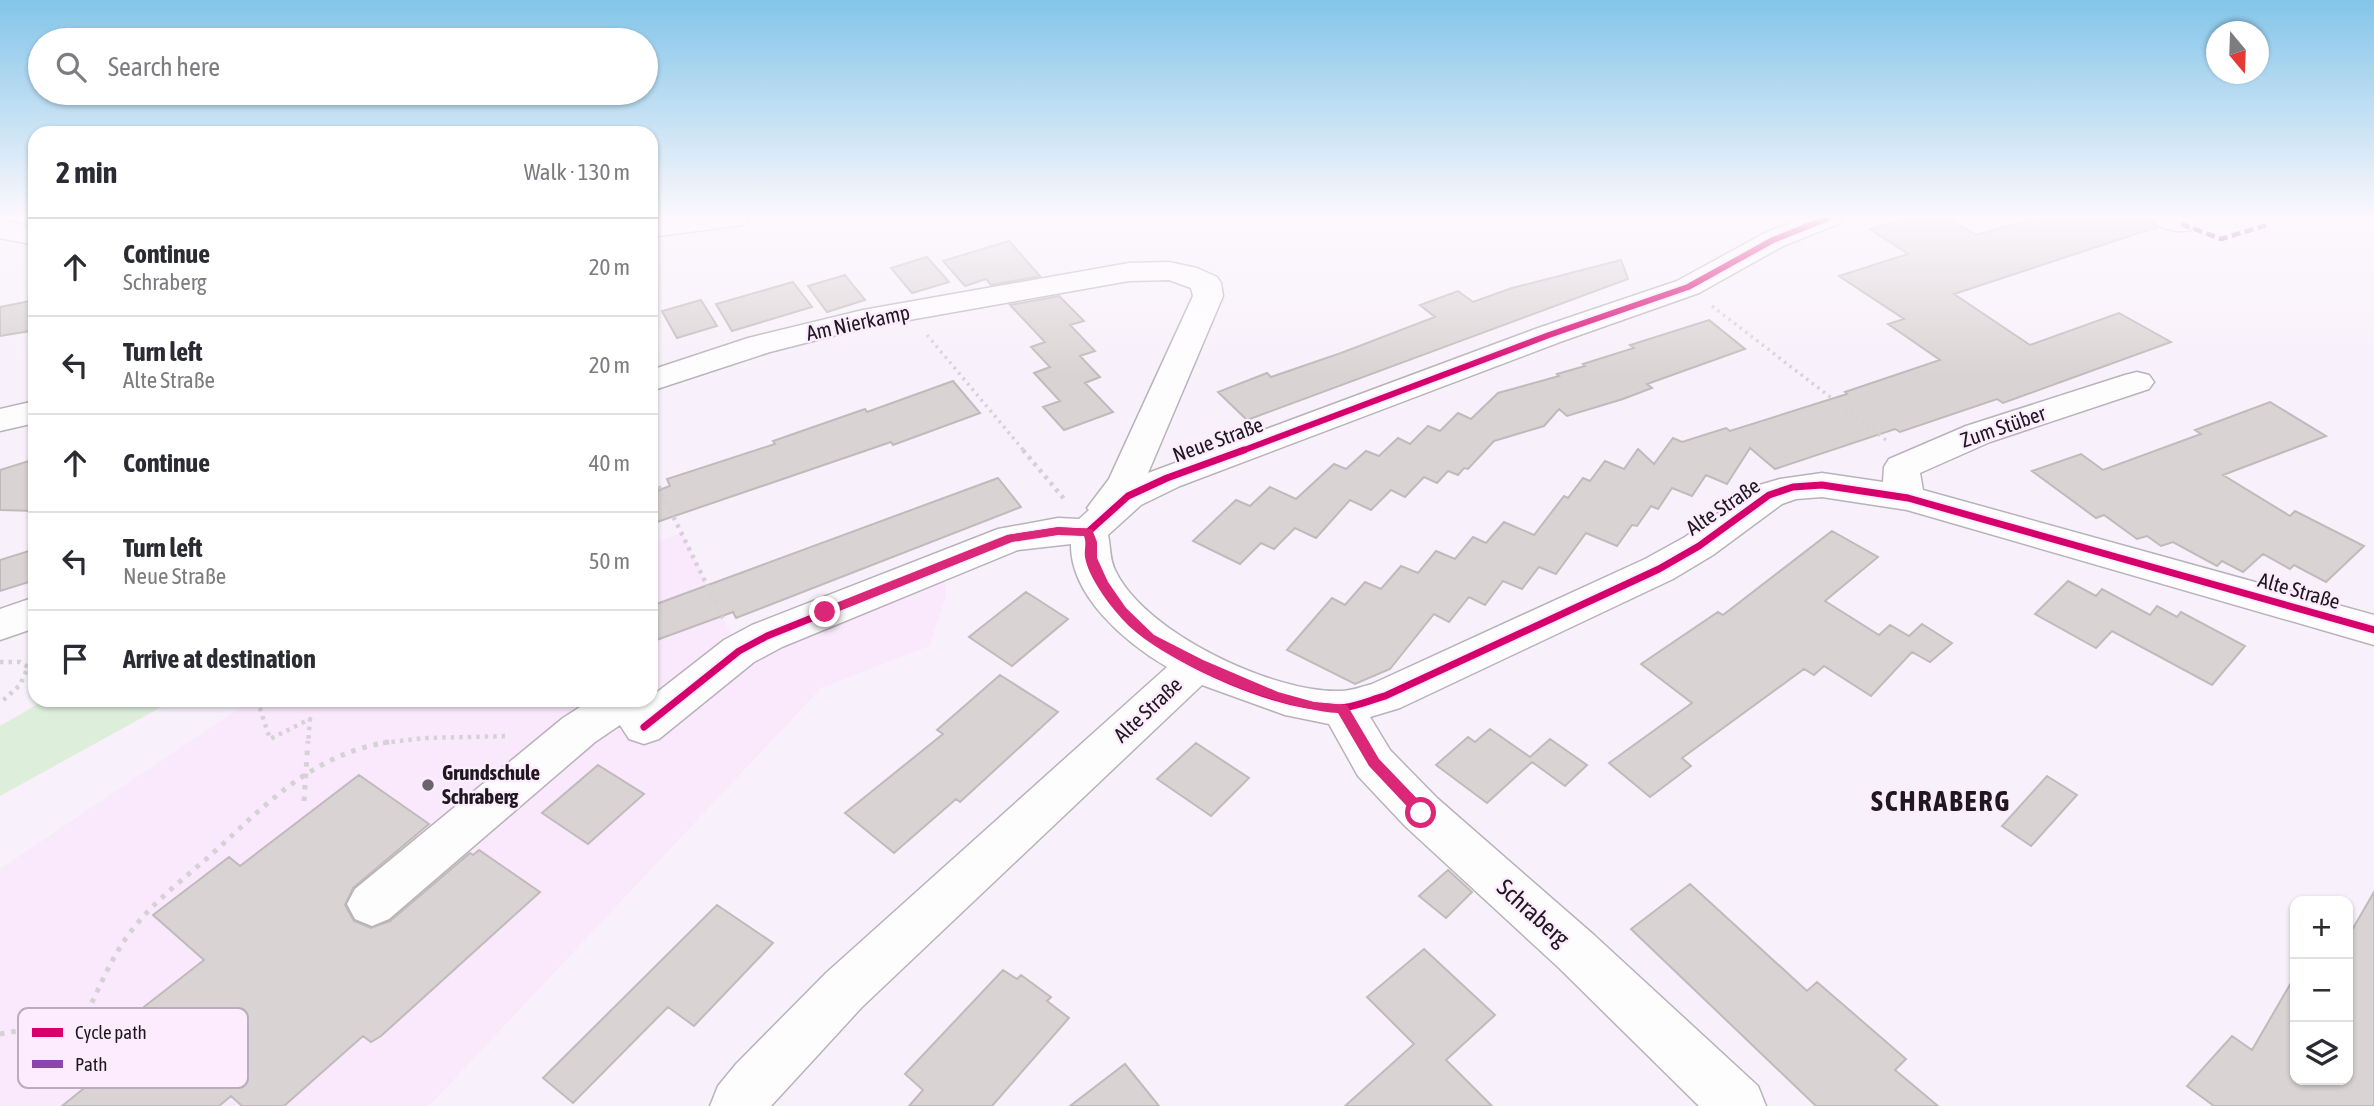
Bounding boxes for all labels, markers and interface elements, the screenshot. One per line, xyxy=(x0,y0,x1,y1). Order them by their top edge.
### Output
north arrow xyxy=(2206,21,2269,84)
search box xyxy=(28,28,658,105)
icon: search xyxy=(52,48,90,86)
text: Search here xyxy=(108,52,220,82)
text: 2 min xyxy=(56,155,117,189)
text: Walk · 130 m xyxy=(524,159,630,185)
text: Continue xyxy=(123,239,210,269)
icon: ahead xyxy=(56,248,94,286)
text: 20 m xyxy=(589,254,630,280)
text: Schraberg xyxy=(123,269,207,295)
street label: Am Nierkamp xyxy=(804,299,912,345)
text: Turn left xyxy=(123,337,203,367)
icon: left xyxy=(56,346,94,384)
text: 20 m xyxy=(589,352,630,378)
text: Alte Straße xyxy=(123,367,215,393)
street label: Zum Stüber xyxy=(1957,400,2049,452)
street label: Neue Straße xyxy=(1169,412,1266,466)
icon: ahead xyxy=(56,444,94,482)
text: Continue xyxy=(123,448,210,478)
text: 40 m xyxy=(589,450,630,476)
street label: Alte Straße xyxy=(1681,473,1764,540)
text: Turn left xyxy=(123,533,203,563)
icon: left xyxy=(56,542,94,580)
text: 50 m xyxy=(589,548,630,574)
text: Neue Straße xyxy=(123,563,226,589)
street label: Alte Straße xyxy=(2256,567,2343,613)
route end xyxy=(809,596,840,627)
icon: arrive xyxy=(56,640,94,678)
text: Arrive at destination xyxy=(123,644,316,674)
street label: Alte Straße xyxy=(1108,672,1186,747)
place label: Grundschule Schraberg xyxy=(442,760,540,808)
marker: Grundschule Schraberg xyxy=(420,777,436,793)
district label: SCHRABERG xyxy=(1871,785,2011,817)
route start xyxy=(1405,797,1436,828)
street label: Schraberg xyxy=(1492,873,1575,952)
map controls xyxy=(2290,896,2353,1085)
button: + xyxy=(2290,896,2353,959)
button: − xyxy=(2290,959,2353,1022)
legend xyxy=(18,1008,248,1088)
text: Cycle path xyxy=(75,1021,147,1043)
button: layers xyxy=(2290,1022,2353,1085)
text: Path xyxy=(75,1053,107,1075)

